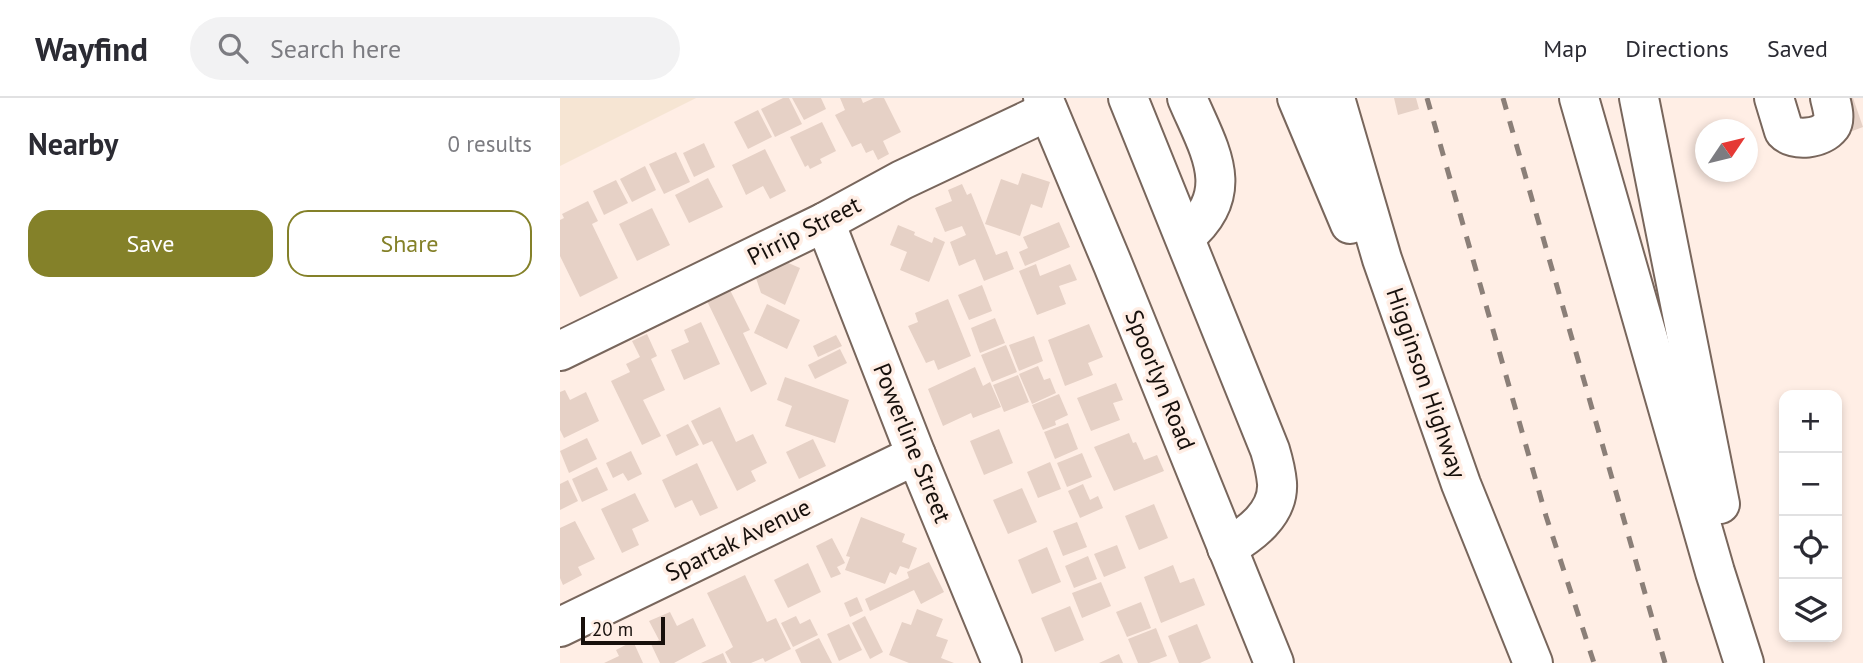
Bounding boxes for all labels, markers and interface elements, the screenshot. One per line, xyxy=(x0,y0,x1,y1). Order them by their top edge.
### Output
search box xyxy=(190,17,680,80)
text: Wayfind xyxy=(35,27,148,70)
icon: search xyxy=(214,29,252,67)
text: Search here xyxy=(270,32,401,65)
text: Map xyxy=(1543,33,1587,64)
text: Directions xyxy=(1625,33,1729,64)
text: Saved xyxy=(1767,33,1828,64)
north arrow xyxy=(1695,119,1758,182)
text: Nearby xyxy=(28,124,118,163)
text: 0 results xyxy=(448,129,532,158)
street label: Pirrip Street xyxy=(742,189,866,272)
button: Save xyxy=(28,210,273,277)
button: Share xyxy=(287,210,532,277)
street label: Higginson Highway xyxy=(1379,283,1474,482)
street label: Spoorlyn Road xyxy=(1118,305,1203,454)
street label: Powerline Street xyxy=(866,358,959,527)
map controls xyxy=(1779,390,1842,642)
button: + xyxy=(1779,390,1842,453)
button: − xyxy=(1779,453,1842,516)
street label: Spartak Avenue xyxy=(660,491,816,588)
button: locate xyxy=(1779,516,1842,579)
button: layers xyxy=(1779,579,1842,642)
scale bar xyxy=(581,614,665,646)
text: 20 m xyxy=(592,617,633,641)

